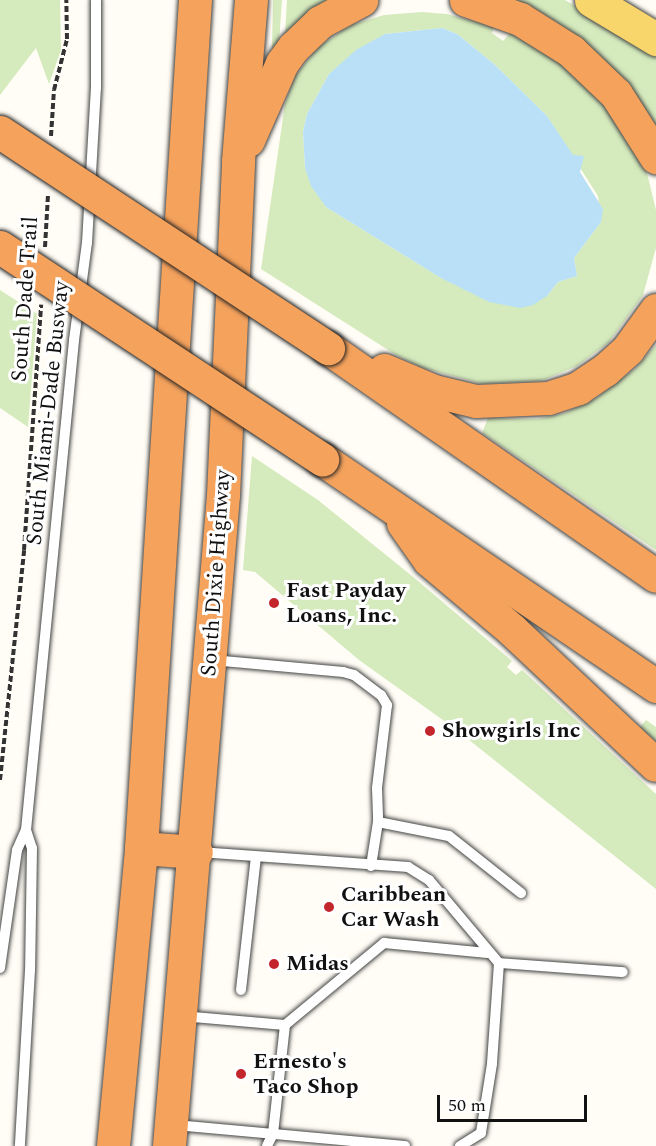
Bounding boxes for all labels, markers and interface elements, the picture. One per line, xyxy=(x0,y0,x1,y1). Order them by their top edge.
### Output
street label: South Dade Trail xyxy=(6,215,44,383)
street label: South Miami-Dade Busway xyxy=(21,280,75,546)
street label: South Dixie Highway xyxy=(196,469,236,677)
place label: Fast Payday Loans, Inc. xyxy=(286,577,406,628)
marker: Fast Payday Loans, Inc. xyxy=(267,596,281,610)
place label: Showgirls Inc xyxy=(442,718,580,744)
marker: Showgirls Inc xyxy=(423,724,437,738)
place label: Caribbean Car Wash xyxy=(341,881,446,932)
marker: Caribbean Car Wash xyxy=(322,900,336,914)
place label: Midas xyxy=(286,951,349,977)
marker: Midas xyxy=(267,957,281,971)
place label: Ernesto's Taco Shop xyxy=(253,1048,358,1100)
marker: Ernesto's Taco Shop xyxy=(234,1067,248,1081)
scale bar xyxy=(440,1083,590,1121)
text: 50 m xyxy=(448,1092,486,1119)

